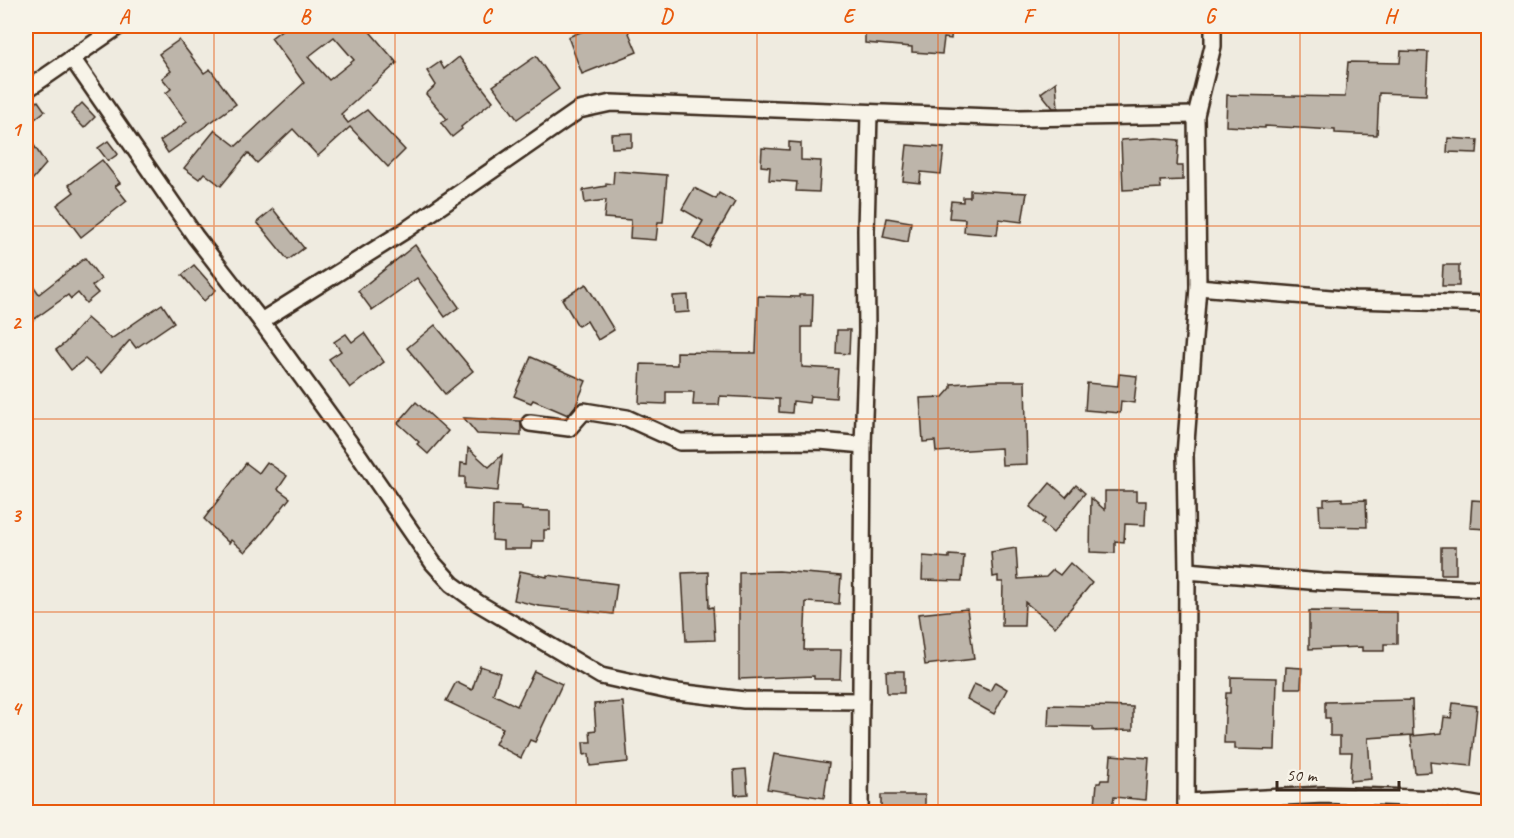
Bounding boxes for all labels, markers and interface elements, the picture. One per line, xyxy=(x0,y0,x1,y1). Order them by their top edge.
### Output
text: A xyxy=(119,4,131,29)
text: B xyxy=(300,4,312,29)
text: C xyxy=(481,4,493,29)
text: D xyxy=(660,4,674,29)
text: E xyxy=(843,4,857,29)
text: F xyxy=(1023,4,1037,29)
text: G xyxy=(1205,4,1218,29)
text: H xyxy=(1384,4,1399,29)
text: 1 xyxy=(12,117,23,142)
text: 2 xyxy=(12,310,23,335)
text: 3 xyxy=(12,503,23,528)
text: 4 xyxy=(12,696,24,721)
scale bar xyxy=(1277,754,1398,792)
text: 50 m xyxy=(1286,764,1319,786)

